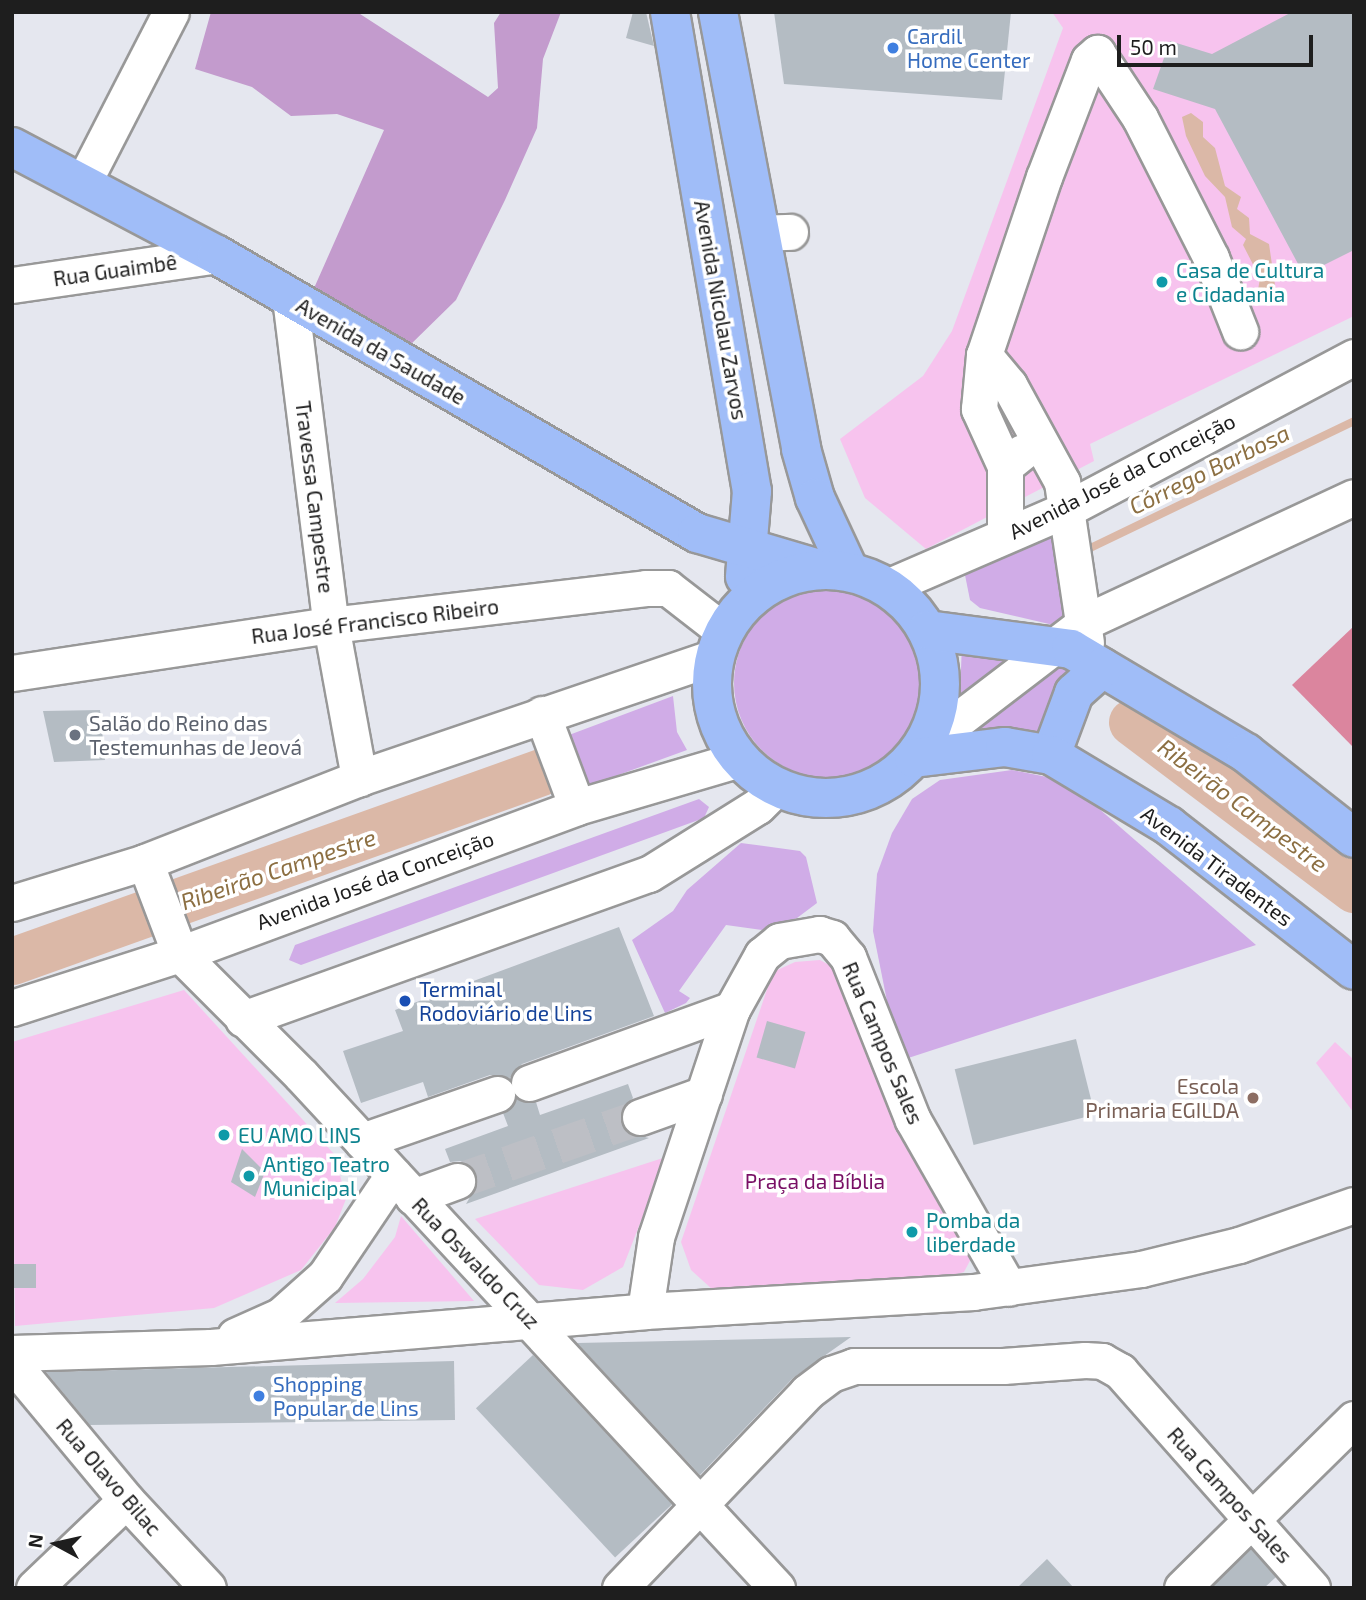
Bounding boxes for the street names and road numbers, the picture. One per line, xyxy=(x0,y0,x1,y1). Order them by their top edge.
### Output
street label: Avenida Nicolau Zarvos xyxy=(689,198,753,422)
street label: Rua Guaimbê xyxy=(52,249,178,291)
street label: Avenida da Saudade xyxy=(292,292,470,410)
street label: Travessa Campestre xyxy=(291,399,339,595)
street label: Avenida José da Conceição xyxy=(1004,408,1240,544)
street label: Rua José Francisco Ribeiro xyxy=(250,593,500,649)
street label: Avenida Tiradentes xyxy=(1136,801,1298,931)
street label: Avenida José da Conceição xyxy=(253,825,497,935)
street label: Rua Campos Sales xyxy=(837,958,929,1128)
street label: Rua Oswaldo Cruz xyxy=(407,1192,545,1334)
street label: Rua Olavo Bilac xyxy=(51,1413,167,1541)
street label: Rua Campos Sales xyxy=(1162,1422,1298,1568)

